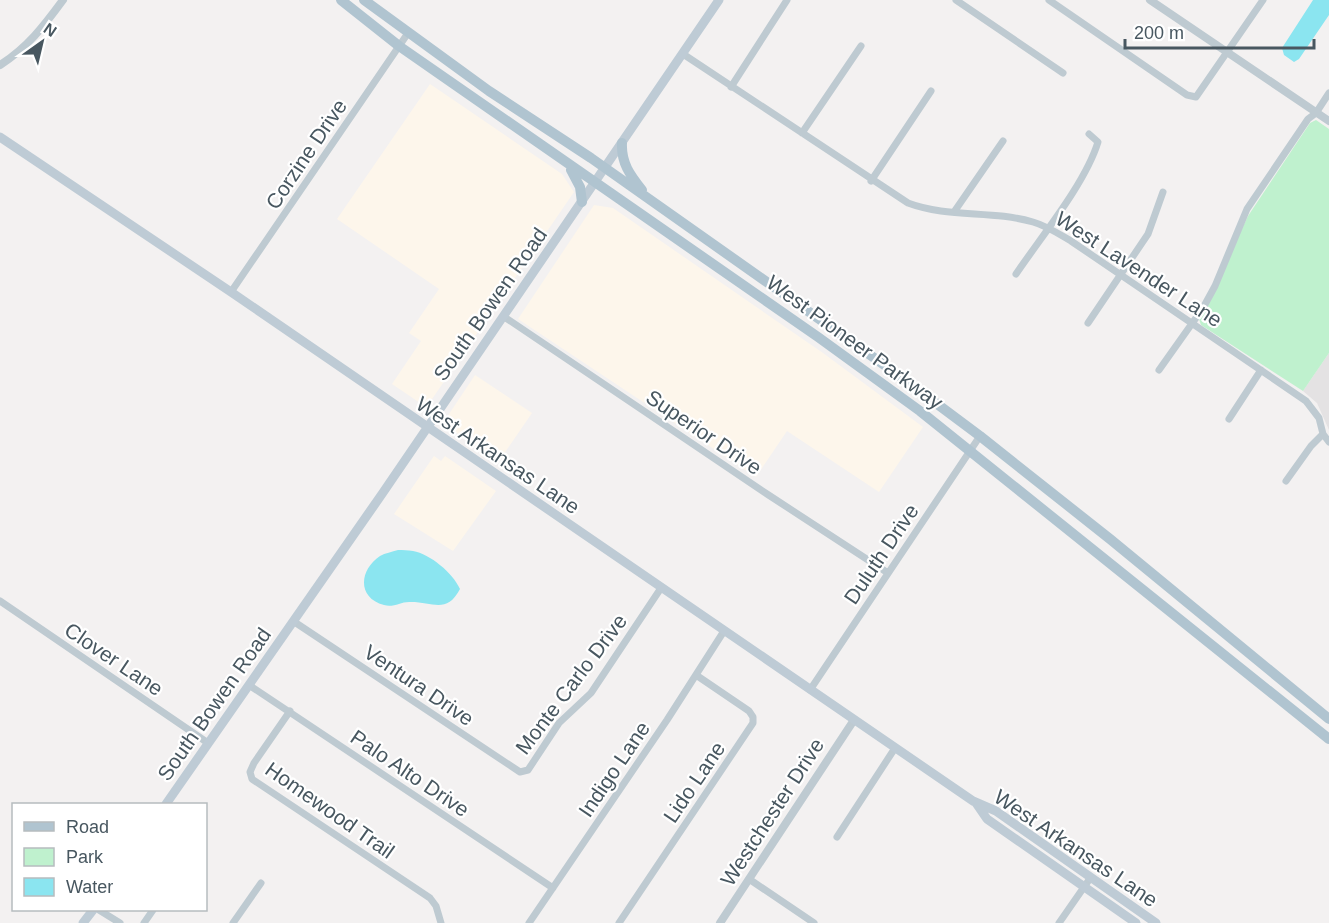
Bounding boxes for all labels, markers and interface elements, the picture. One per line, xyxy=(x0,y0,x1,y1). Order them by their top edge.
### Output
north arrow xyxy=(12,12,72,72)
scale bar xyxy=(1125,12,1314,50)
text: N xyxy=(41,20,60,40)
text: 200 m xyxy=(1134,23,1184,43)
street label: Corzine Drive xyxy=(261,95,351,213)
street label: West Lavender Lane xyxy=(1052,207,1226,331)
street label: South Bowen Road xyxy=(429,223,551,385)
street label: West Pioneer Parkway xyxy=(762,270,948,414)
street label: Superior Drive xyxy=(642,385,766,479)
street label: West Arkansas Lane xyxy=(412,392,584,518)
street label: Duluth Drive xyxy=(839,500,923,608)
street label: Monte Carlo Drive xyxy=(511,610,631,758)
street label: Clover Lane xyxy=(61,618,167,700)
street label: South Bowen Road xyxy=(153,623,275,785)
street label: Ventura Drive xyxy=(360,640,478,730)
street label: Indigo Lane xyxy=(574,717,654,821)
street label: Palo Alto Drive xyxy=(346,725,474,821)
street label: Westchester Drive xyxy=(716,734,828,890)
street label: Lido Lane xyxy=(659,737,729,827)
street label: Homewood Trail xyxy=(261,757,399,863)
street label: West Arkansas Lane xyxy=(990,785,1162,911)
legend xyxy=(12,803,207,911)
text: Road xyxy=(66,817,109,837)
text: Park xyxy=(66,847,104,867)
text: Water xyxy=(66,877,113,897)

